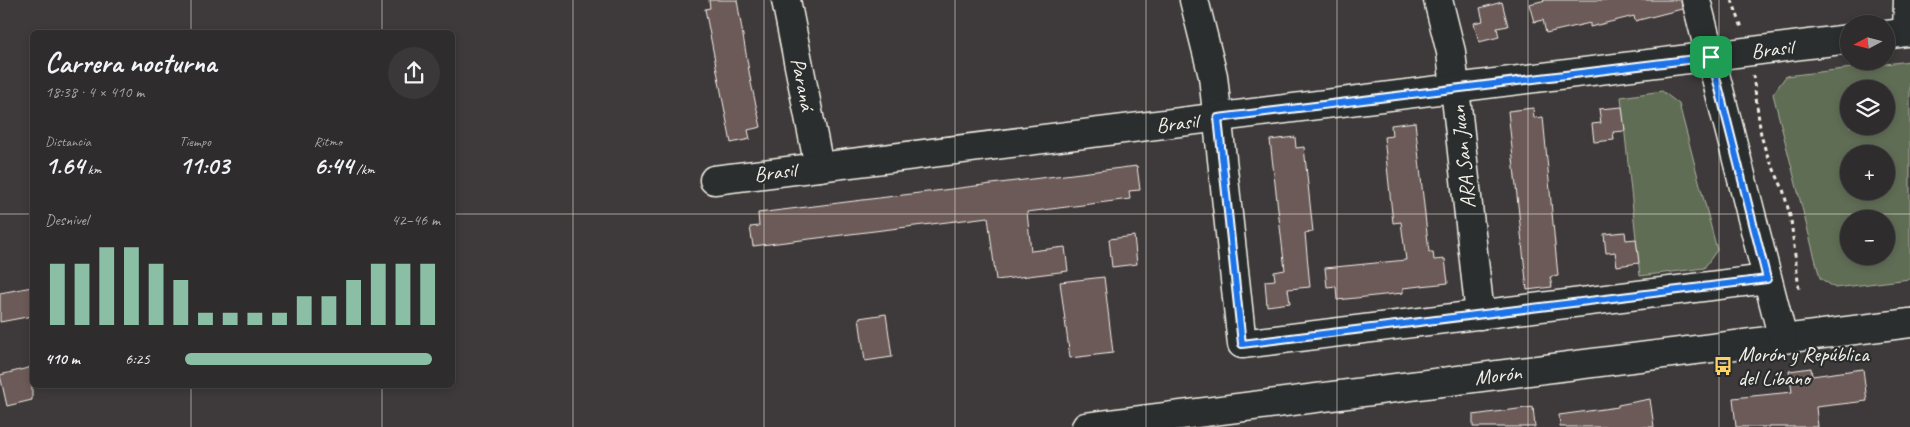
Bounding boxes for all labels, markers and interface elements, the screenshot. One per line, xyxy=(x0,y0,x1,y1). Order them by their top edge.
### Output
north arrow xyxy=(1840,15,1895,70)
map controls xyxy=(1840,15,1895,265)
street label: Brasil xyxy=(1749,33,1798,64)
pin xyxy=(1690,36,1732,78)
icon: arrive xyxy=(1697,43,1725,71)
text: Carrera nocturna xyxy=(45,45,216,80)
button: share xyxy=(388,47,440,99)
street label: Paraná xyxy=(785,56,821,114)
button: layers xyxy=(1840,80,1895,135)
text: 18:38 · 4 × 410 m xyxy=(45,82,144,102)
street label: ARA San Juan xyxy=(1445,104,1481,210)
street label: Brasil xyxy=(1154,107,1203,138)
text: Distancia xyxy=(45,133,91,150)
text: Tiempo xyxy=(179,133,211,150)
text: Ritmo xyxy=(314,133,342,150)
button: + xyxy=(1840,145,1895,200)
text: 1.64 xyxy=(45,150,84,182)
text: 11:03 xyxy=(179,150,229,182)
text: 6:44 xyxy=(314,150,353,182)
street label: Brasil xyxy=(752,156,801,187)
text: km xyxy=(84,161,101,178)
text: /km xyxy=(353,161,375,178)
text: Desnivel xyxy=(45,210,88,230)
text: 42–46 m xyxy=(391,210,440,230)
button: − xyxy=(1840,210,1895,265)
place label: Morón y República del Líbano xyxy=(1738,341,1870,391)
text: 410 m xyxy=(45,349,80,369)
text: 6:25 xyxy=(125,349,150,369)
bus stop icon: Morón y República del Líbano xyxy=(1712,355,1734,377)
street label: Morón xyxy=(1473,359,1523,391)

